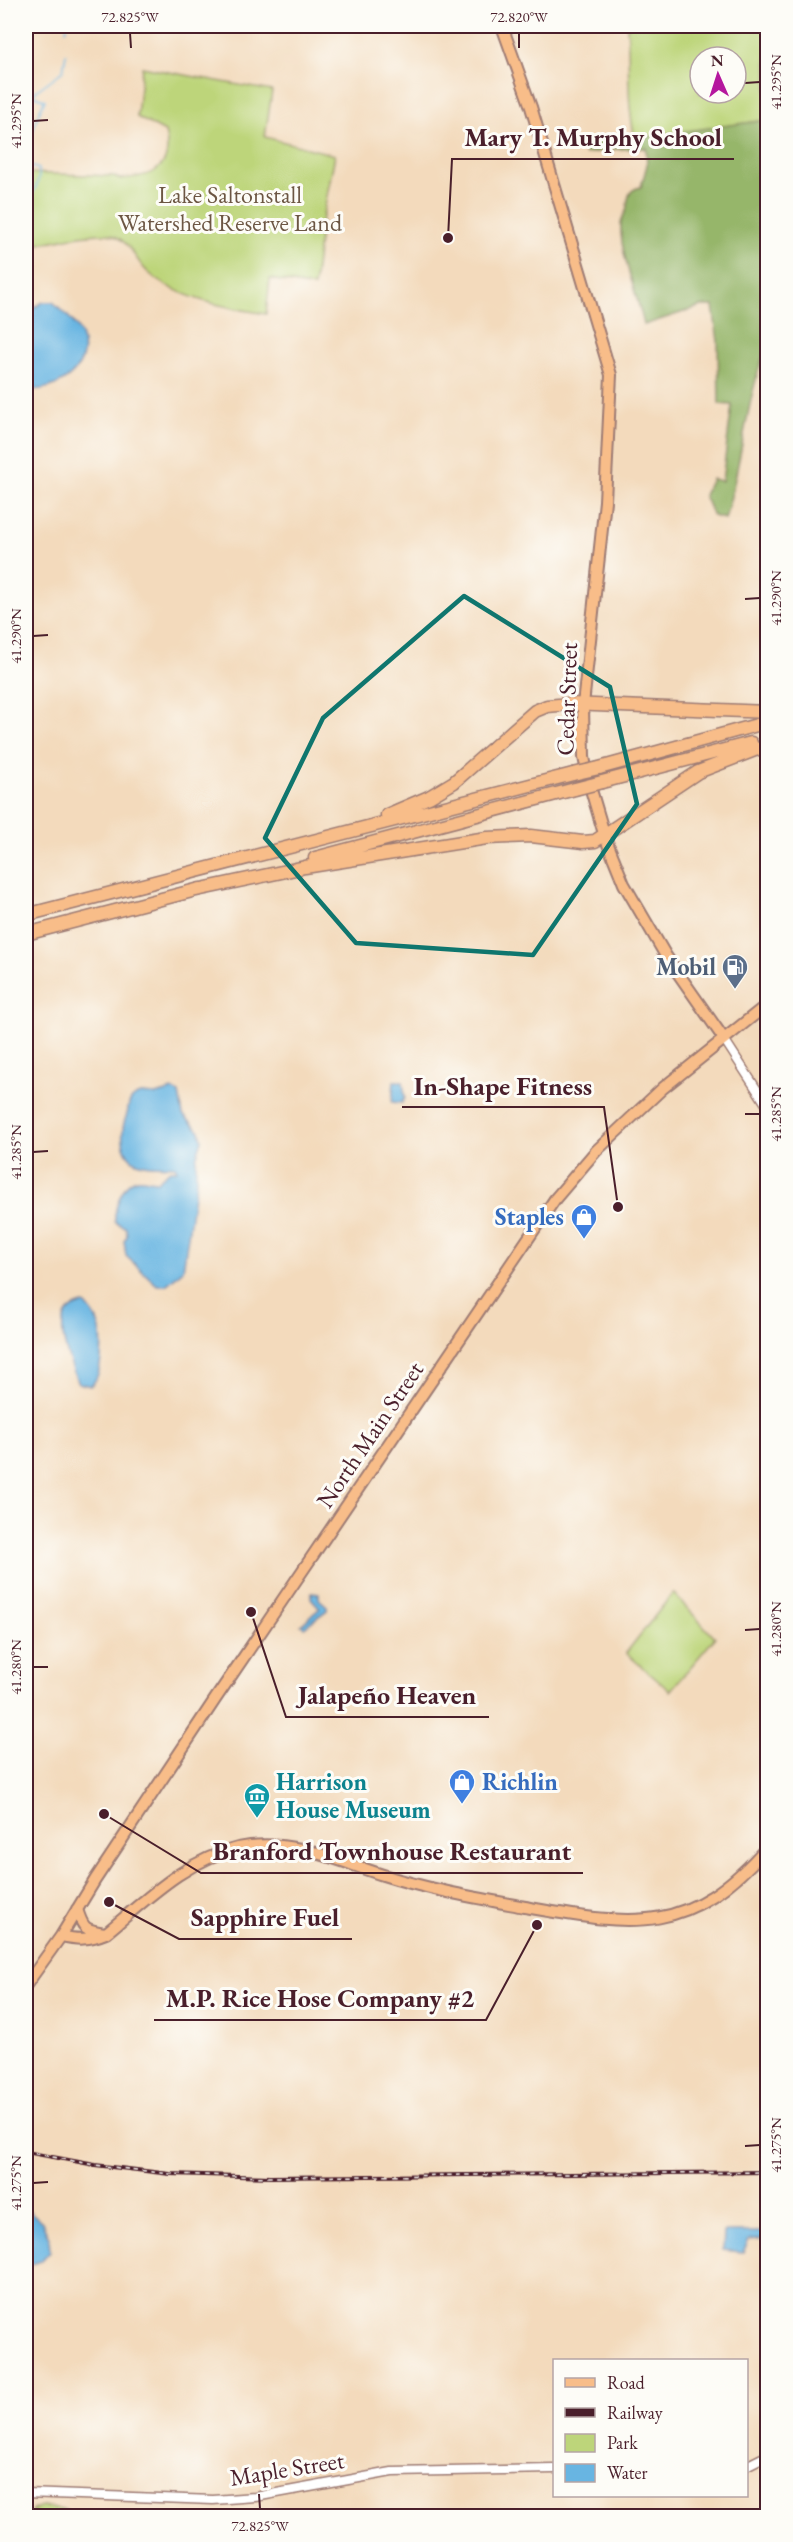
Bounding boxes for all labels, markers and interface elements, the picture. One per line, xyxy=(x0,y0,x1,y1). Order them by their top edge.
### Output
text: 72.825°W xyxy=(101,7,159,26)
text: 72.820°W xyxy=(490,7,548,26)
north arrow xyxy=(688,45,748,105)
text: N xyxy=(710,50,724,71)
text: 41.295°N xyxy=(766,54,785,110)
text: 41.295°N xyxy=(6,93,25,149)
callout: Mary T. Murphy School xyxy=(452,115,734,159)
text: Mary T. Murphy School xyxy=(464,120,722,154)
park label: Lake Saltonstall Watershed Reserve Land xyxy=(118,179,343,238)
text: 41.290°N xyxy=(766,570,785,626)
text: 41.290°N xyxy=(6,608,25,664)
street label: Cedar Street xyxy=(549,641,584,756)
place label: Mobil xyxy=(656,951,716,982)
fuel station icon: Mobil xyxy=(720,952,750,990)
callout: In-Shape Fitness xyxy=(402,1063,604,1107)
text: In-Shape Fitness xyxy=(414,1069,592,1103)
text: 41.285°N xyxy=(766,1086,785,1142)
text: 41.285°N xyxy=(6,1124,25,1180)
place label: Staples xyxy=(495,1201,564,1232)
shop icon: Staples xyxy=(569,1202,599,1240)
street label: North Main Street xyxy=(309,1355,430,1514)
text: 41.280°N xyxy=(766,1601,785,1657)
text: 41.280°N xyxy=(6,1639,25,1695)
callout: Jalapeño Heaven xyxy=(286,1673,489,1717)
text: Jalapeño Heaven xyxy=(295,1678,477,1712)
place label: Harrison House Museum xyxy=(276,1766,431,1825)
place label: Richlin xyxy=(482,1766,558,1797)
shop icon: Richlin xyxy=(447,1767,477,1805)
museum icon: Harrison House Museum xyxy=(242,1781,272,1819)
callout: Branford Townhouse Restaurant xyxy=(201,1829,583,1873)
text: Branford Townhouse Restaurant xyxy=(213,1834,571,1868)
callout: Sapphire Fuel xyxy=(179,1895,352,1939)
text: Sapphire Fuel xyxy=(191,1900,339,1934)
callout: M.P. Rice Hose Company #2 xyxy=(154,1976,486,2020)
text: M.P. Rice Hose Company #2 xyxy=(166,1981,475,2015)
text: 41.275°N xyxy=(766,2117,785,2173)
text: 41.275°N xyxy=(6,2155,25,2211)
legend xyxy=(553,2359,748,2497)
text: Road xyxy=(607,2371,646,2394)
text: Railway xyxy=(607,2401,663,2424)
text: Park xyxy=(607,2431,638,2454)
street label: Maple Street xyxy=(227,2444,347,2493)
text: Water xyxy=(607,2461,648,2484)
text: 72.825°W xyxy=(231,2516,289,2535)

